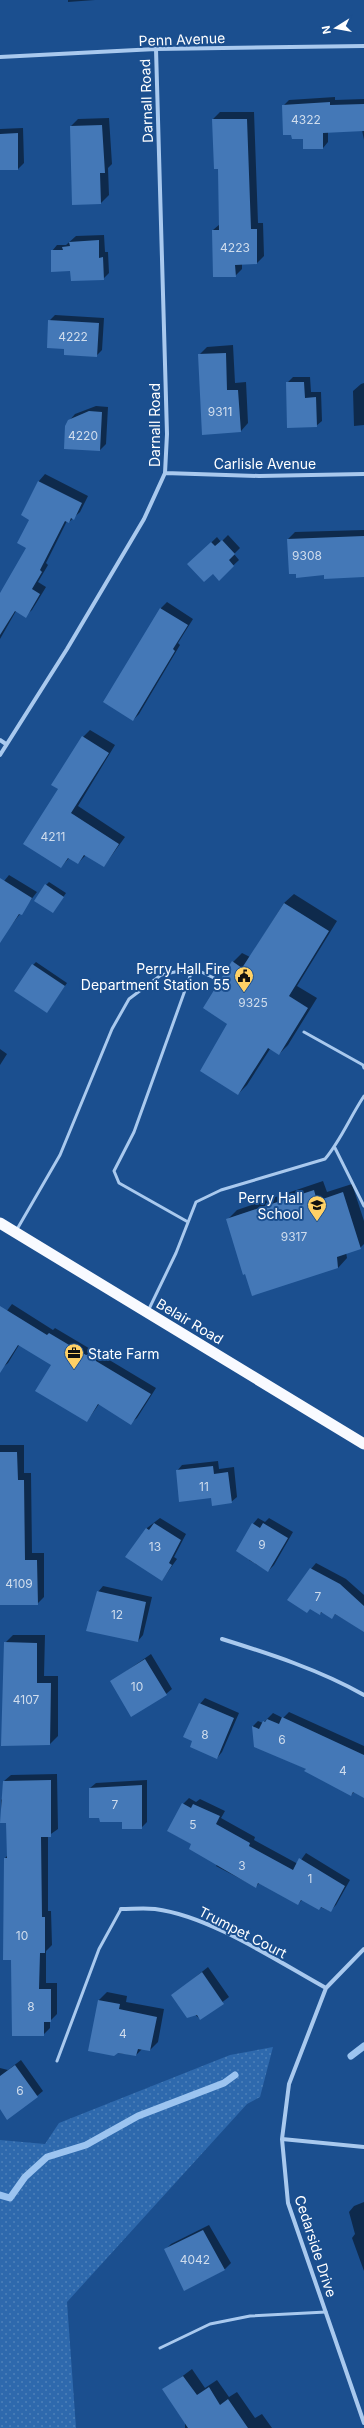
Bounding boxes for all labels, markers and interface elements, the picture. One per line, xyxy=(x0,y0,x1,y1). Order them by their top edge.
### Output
north arrow xyxy=(316,8,356,48)
text: N xyxy=(319,24,334,35)
street label: Penn Avenue xyxy=(138,29,226,49)
street label: Darnall Road xyxy=(136,59,156,143)
house number: 4322 xyxy=(291,112,321,127)
house number: 4223 xyxy=(220,240,250,255)
house number: 4222 xyxy=(58,329,88,344)
street label: Darnall Road xyxy=(146,383,163,467)
house number: 9311 xyxy=(208,404,232,419)
house number: 4220 xyxy=(68,428,98,443)
street label: Carlisle Avenue xyxy=(214,455,316,472)
house number: 9308 xyxy=(292,548,322,563)
house number: 4211 xyxy=(41,829,65,844)
place label: Perry Hall Fire Department Station 55 xyxy=(81,960,230,993)
public building icon: Perry Hall Fire Department Station 55 xyxy=(233,965,255,993)
house number: 9325 xyxy=(238,995,268,1010)
place label: Perry Hall School xyxy=(238,1189,303,1222)
school or university icon: Perry Hall School xyxy=(306,1194,328,1222)
house number: 9317 xyxy=(281,1229,307,1244)
street label: Belair Road xyxy=(153,1294,227,1348)
office icon: State Farm xyxy=(63,1342,85,1370)
place label: State Farm xyxy=(88,1345,160,1362)
house number: 11 xyxy=(199,1479,209,1494)
house number: 9 xyxy=(258,1537,266,1552)
house number: 13 xyxy=(149,1539,161,1554)
house number: 4109 xyxy=(5,1576,33,1591)
house number: 7 xyxy=(315,1589,322,1604)
house number: 12 xyxy=(111,1607,123,1622)
house number: 10 xyxy=(131,1679,143,1694)
house number: 4107 xyxy=(13,1692,39,1707)
house number: 8 xyxy=(201,1727,209,1742)
house number: 6 xyxy=(278,1732,286,1747)
house number: 4 xyxy=(339,1763,347,1778)
house number: 7 xyxy=(112,1797,119,1812)
house number: 5 xyxy=(189,1817,197,1832)
house number: 3 xyxy=(238,1858,246,1873)
house number: 1 xyxy=(308,1871,312,1886)
street label: Trumpet Court xyxy=(196,1903,290,1962)
house number: 10 xyxy=(16,1928,28,1943)
house number: 8 xyxy=(27,1999,35,2014)
house number: 4 xyxy=(119,2026,127,2041)
house number: 6 xyxy=(16,2083,24,2098)
street label: Cedarside Drive xyxy=(291,2193,341,2299)
house number: 4042 xyxy=(180,2252,210,2267)

